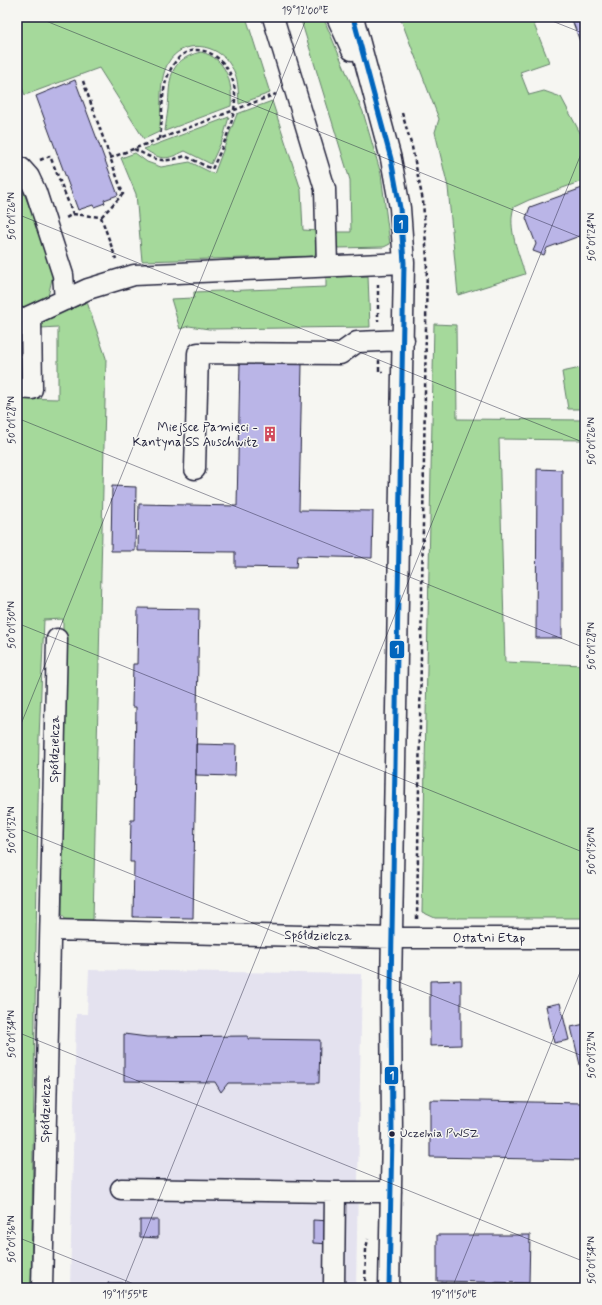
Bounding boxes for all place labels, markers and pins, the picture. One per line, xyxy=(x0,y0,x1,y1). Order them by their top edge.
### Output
place label: Miejsce Pamięci - Kantyna SS Auschwitz xyxy=(132,419,258,451)
building icon: Miejsce Pamięci - Kantyna SS Auschwitz xyxy=(261,425,279,443)
place label: Uczelnia PWSZ xyxy=(400,1126,479,1142)
marker: Uczelnia PWSZ xyxy=(387,1129,397,1139)

